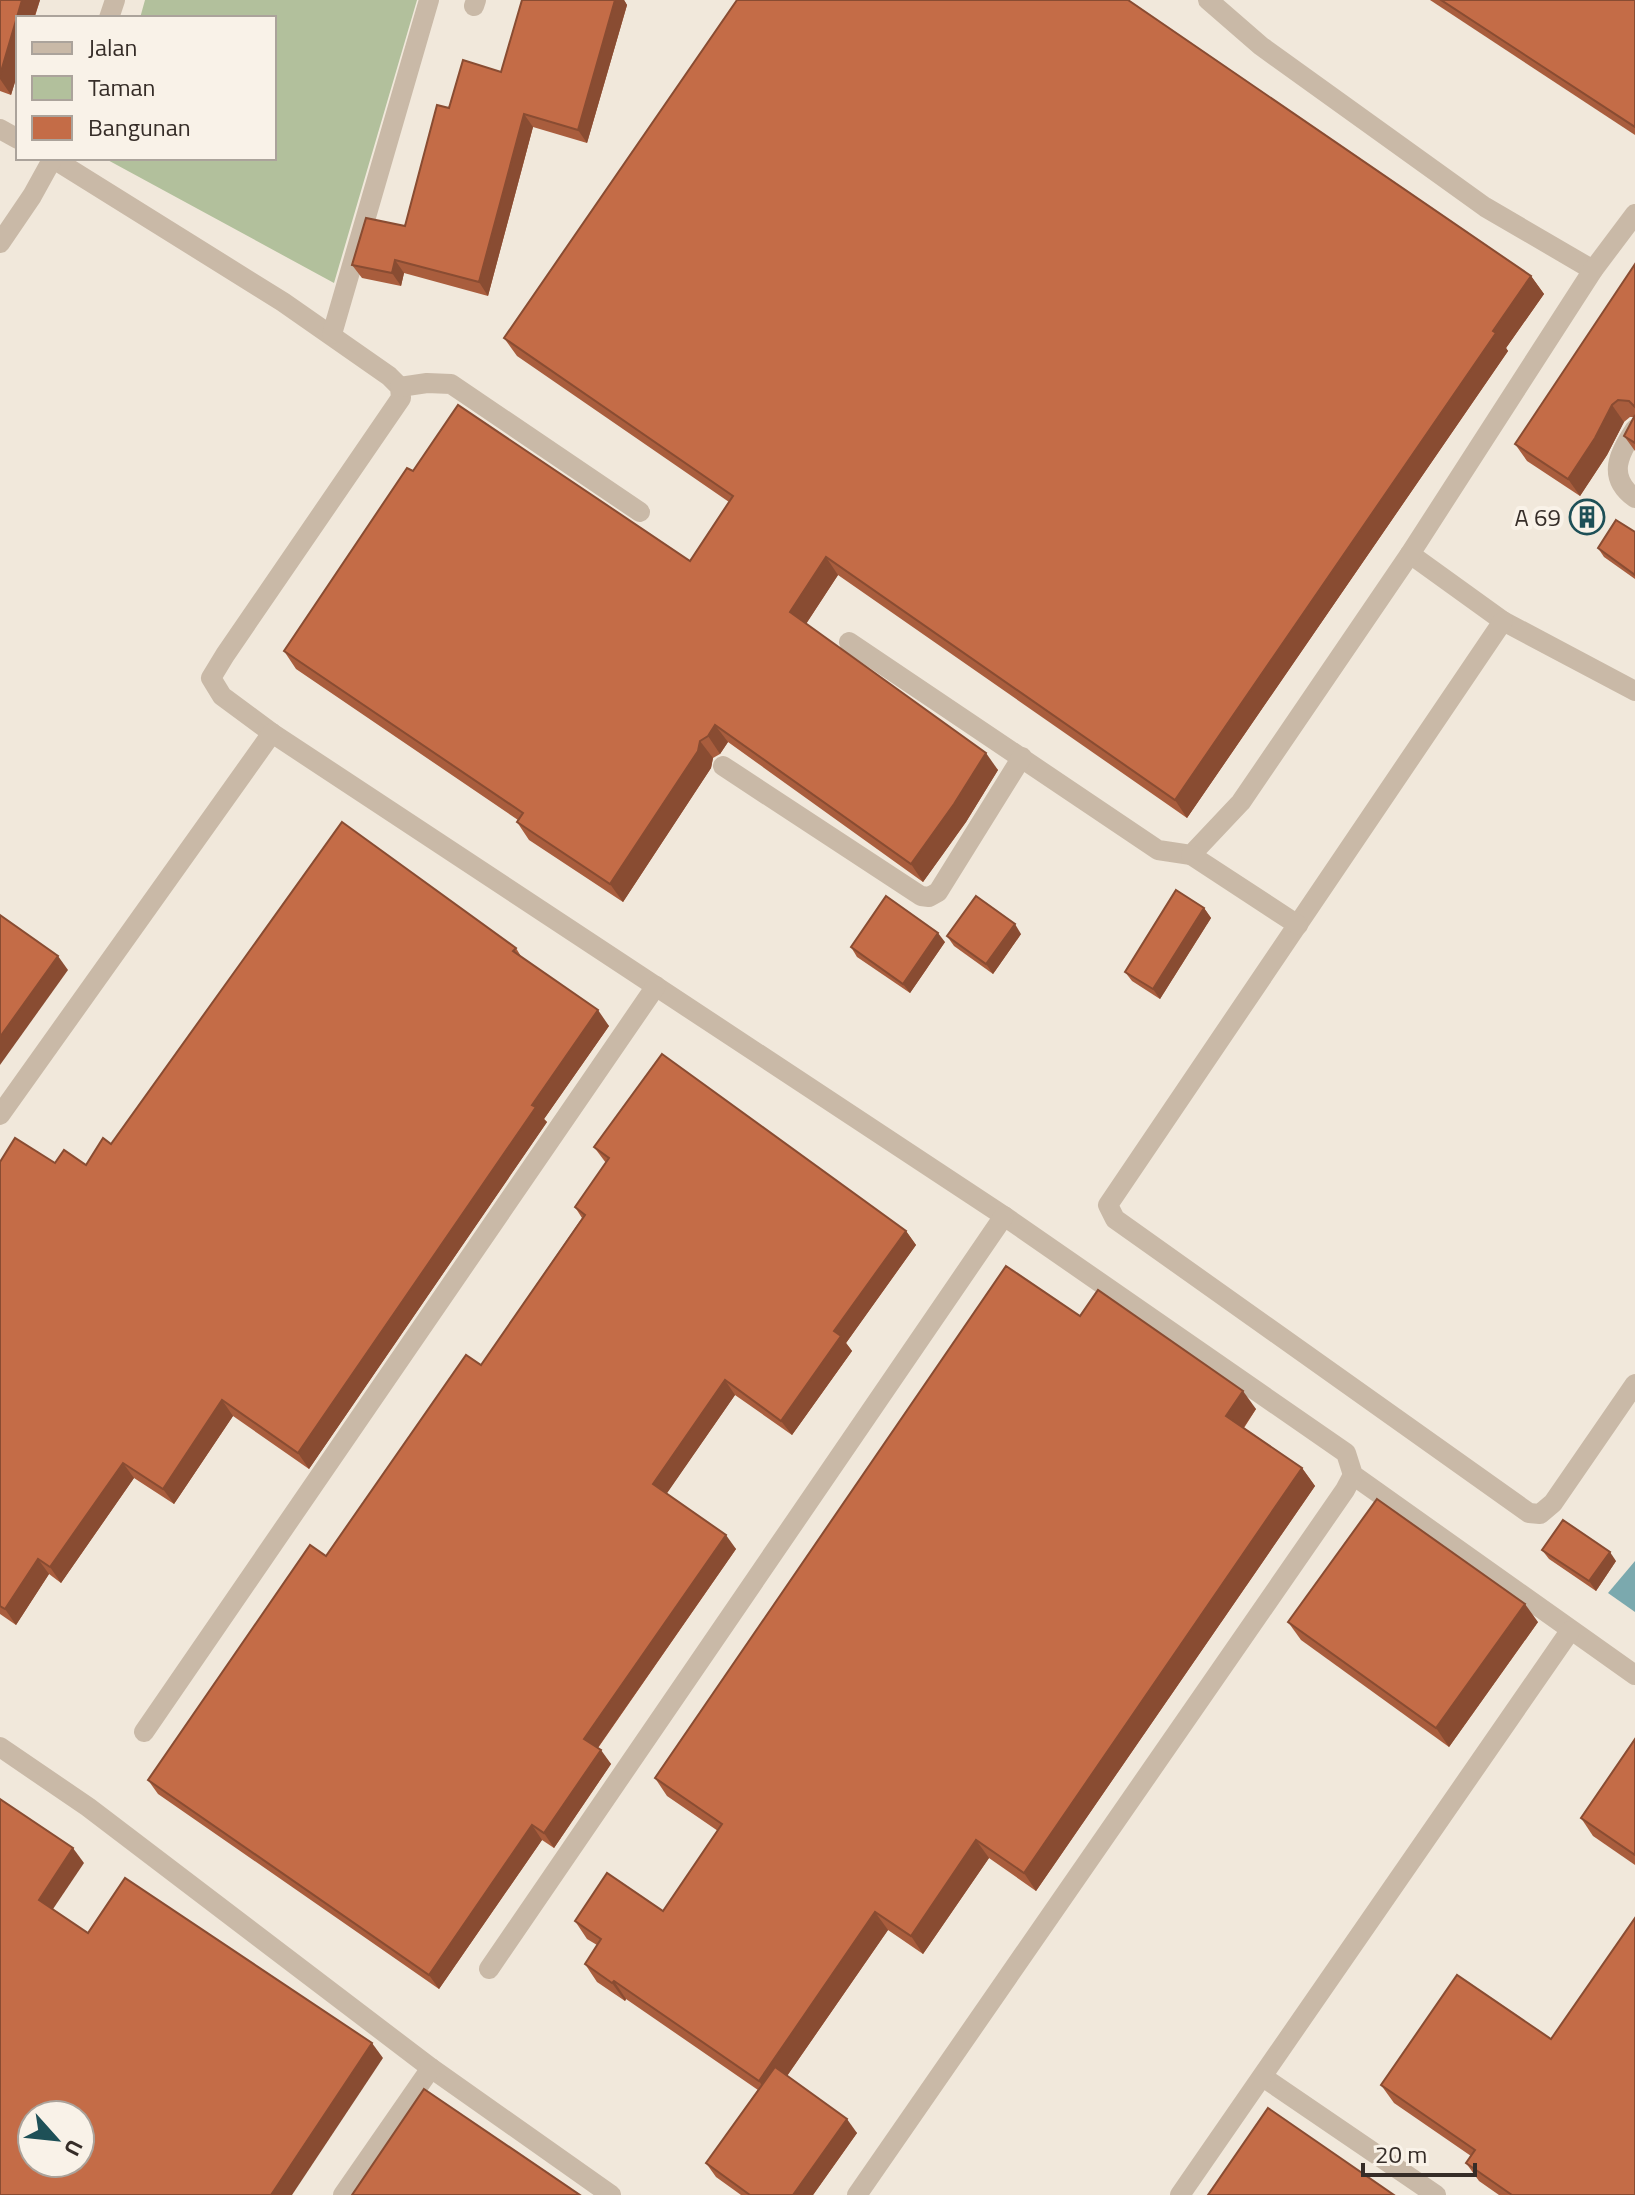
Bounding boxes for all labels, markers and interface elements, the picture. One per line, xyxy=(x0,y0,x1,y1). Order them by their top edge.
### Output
legend xyxy=(16,16,276,160)
text: Jalan xyxy=(88,29,137,65)
text: Taman xyxy=(88,69,156,105)
text: Bangunan xyxy=(88,109,191,145)
building icon: A 69 xyxy=(1568,498,1606,536)
place label: A 69 xyxy=(1515,499,1561,535)
north arrow xyxy=(16,2099,96,2179)
scale bar xyxy=(1363,2127,1475,2177)
text: U xyxy=(55,2134,92,2162)
text: 20 m xyxy=(1375,2136,1427,2172)

